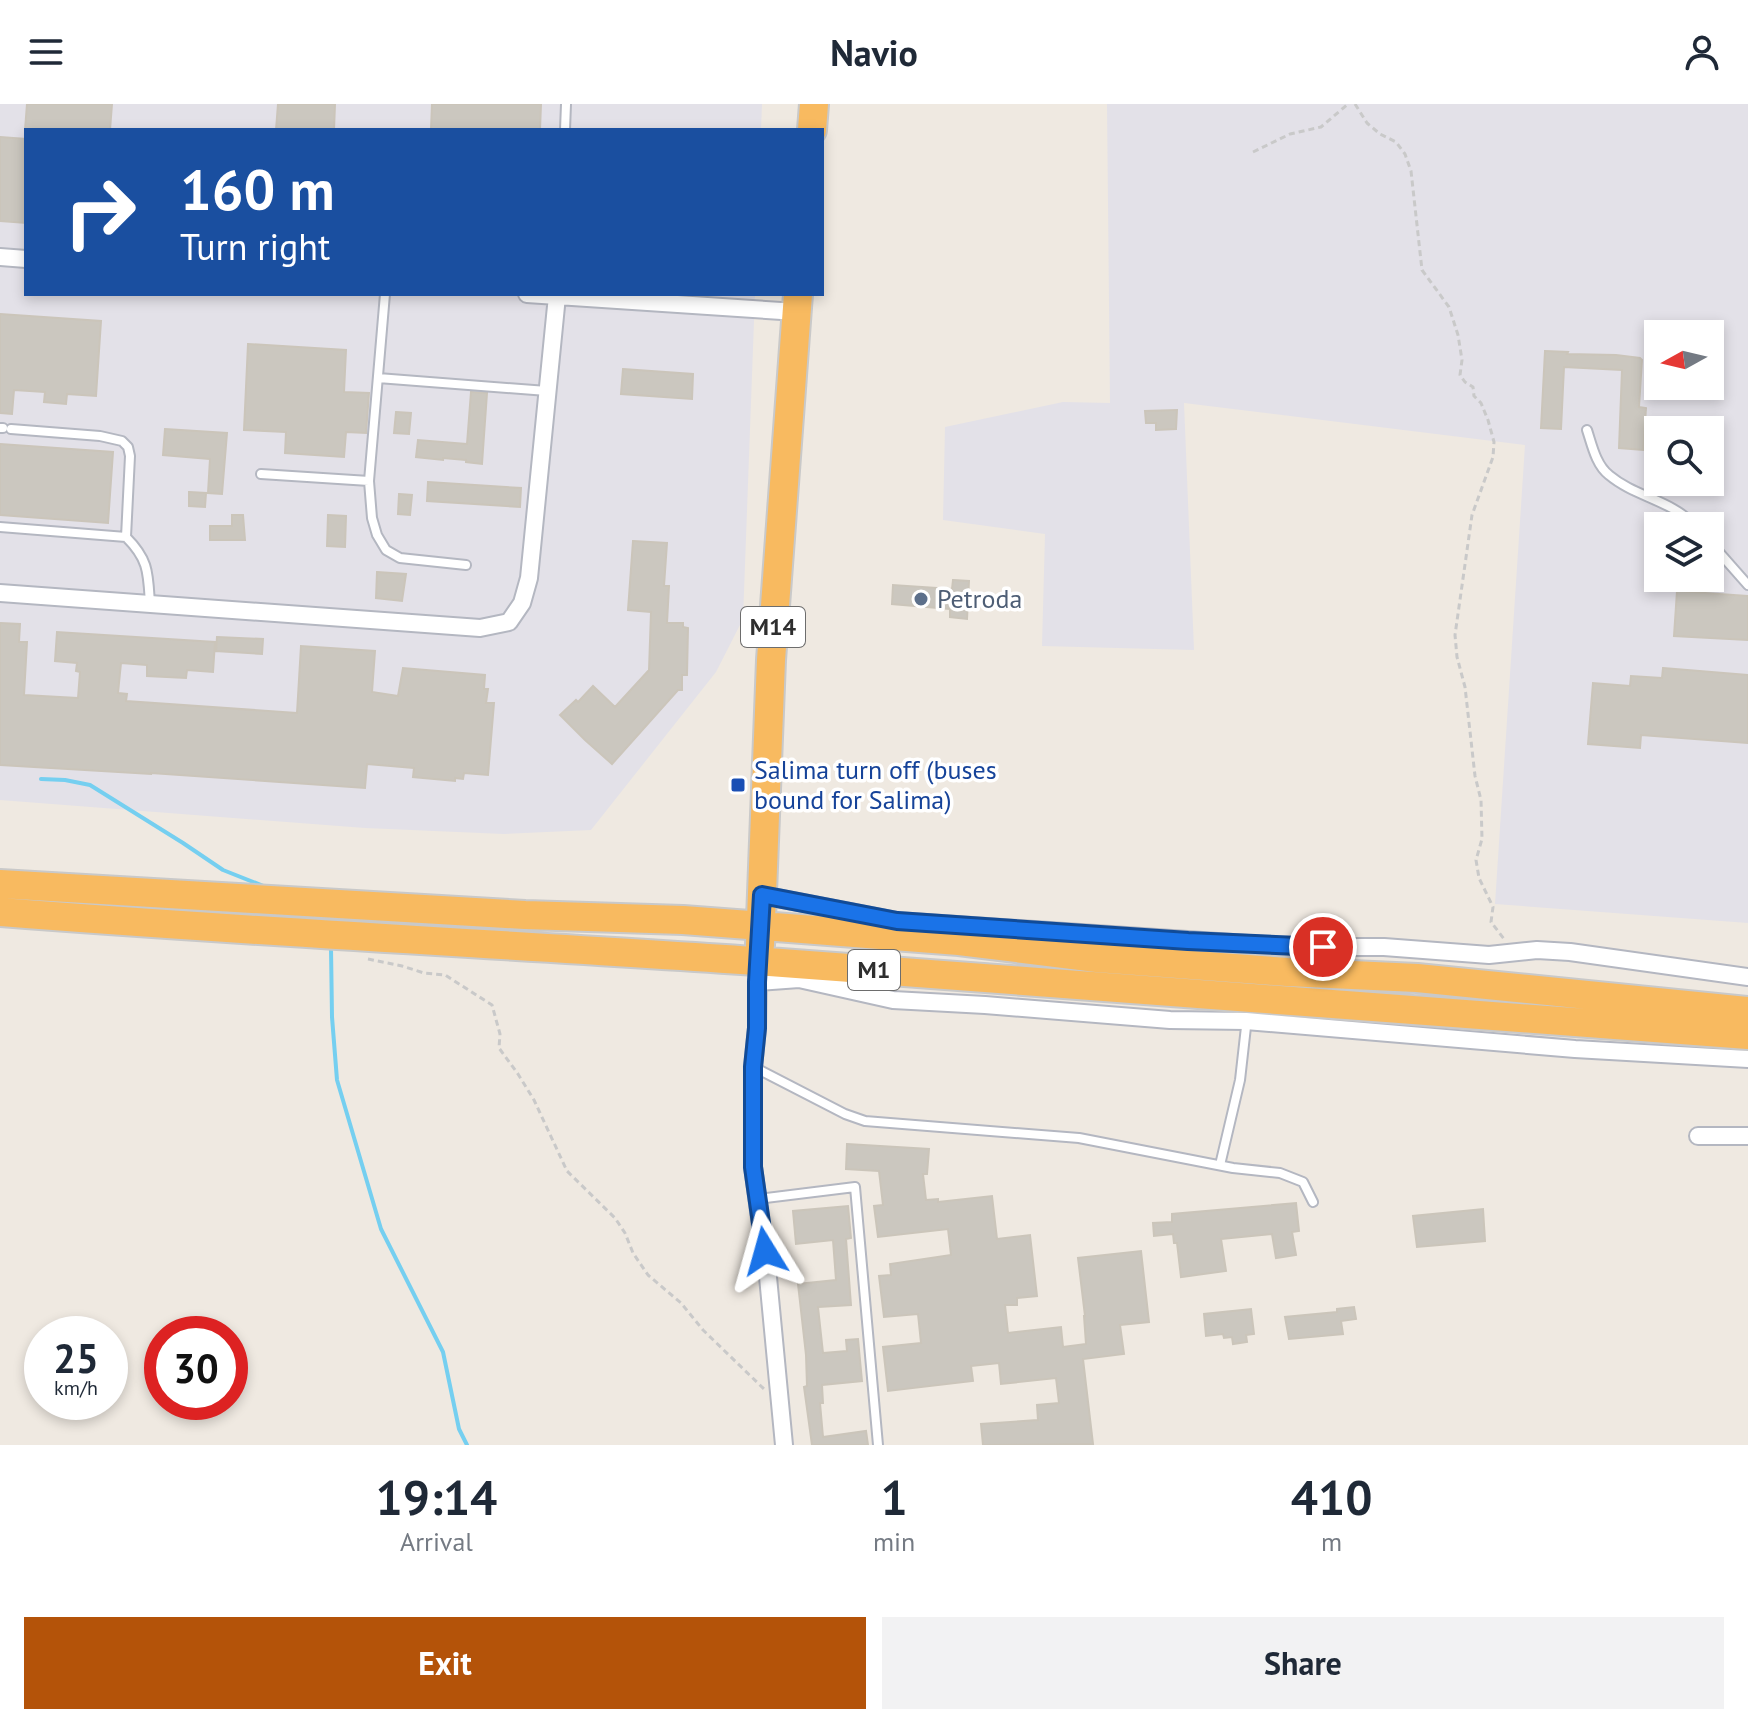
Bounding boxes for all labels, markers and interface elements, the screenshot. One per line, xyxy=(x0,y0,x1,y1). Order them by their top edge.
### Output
text: Navio xyxy=(830,29,918,76)
icon: menu xyxy=(24,30,68,74)
icon: person xyxy=(1680,30,1724,74)
text: 160 m xyxy=(180,153,335,225)
icon: right xyxy=(48,160,152,264)
text: Turn right xyxy=(180,223,330,270)
north arrow xyxy=(1644,320,1724,400)
map controls xyxy=(1644,320,1724,592)
button: search xyxy=(1644,416,1724,496)
button: layers xyxy=(1644,512,1724,592)
place label: Petroda xyxy=(937,582,1022,615)
marker: Petroda xyxy=(912,590,930,608)
road number: M14 xyxy=(741,607,805,647)
place label: Salima turn off (buses bound for Salima) xyxy=(754,753,997,816)
marker: Salima turn off (buses bound for Salima) xyxy=(729,776,747,794)
pin xyxy=(1289,913,1357,981)
icon: arrive xyxy=(1301,925,1345,969)
road number: M1 xyxy=(848,950,900,990)
position arrow xyxy=(723,1209,807,1293)
speed limit sign: 30 xyxy=(144,1316,248,1420)
text: 25 xyxy=(53,1332,99,1384)
text: km/h xyxy=(54,1375,98,1401)
text: 19:14 xyxy=(376,1466,497,1528)
text: 1 xyxy=(880,1466,908,1528)
text: 410 xyxy=(1291,1466,1372,1528)
text: Arrival xyxy=(400,1525,473,1558)
text: min xyxy=(873,1525,915,1558)
text: m xyxy=(1321,1525,1342,1558)
button: Exit xyxy=(24,1617,866,1709)
button: Share xyxy=(882,1617,1724,1709)

